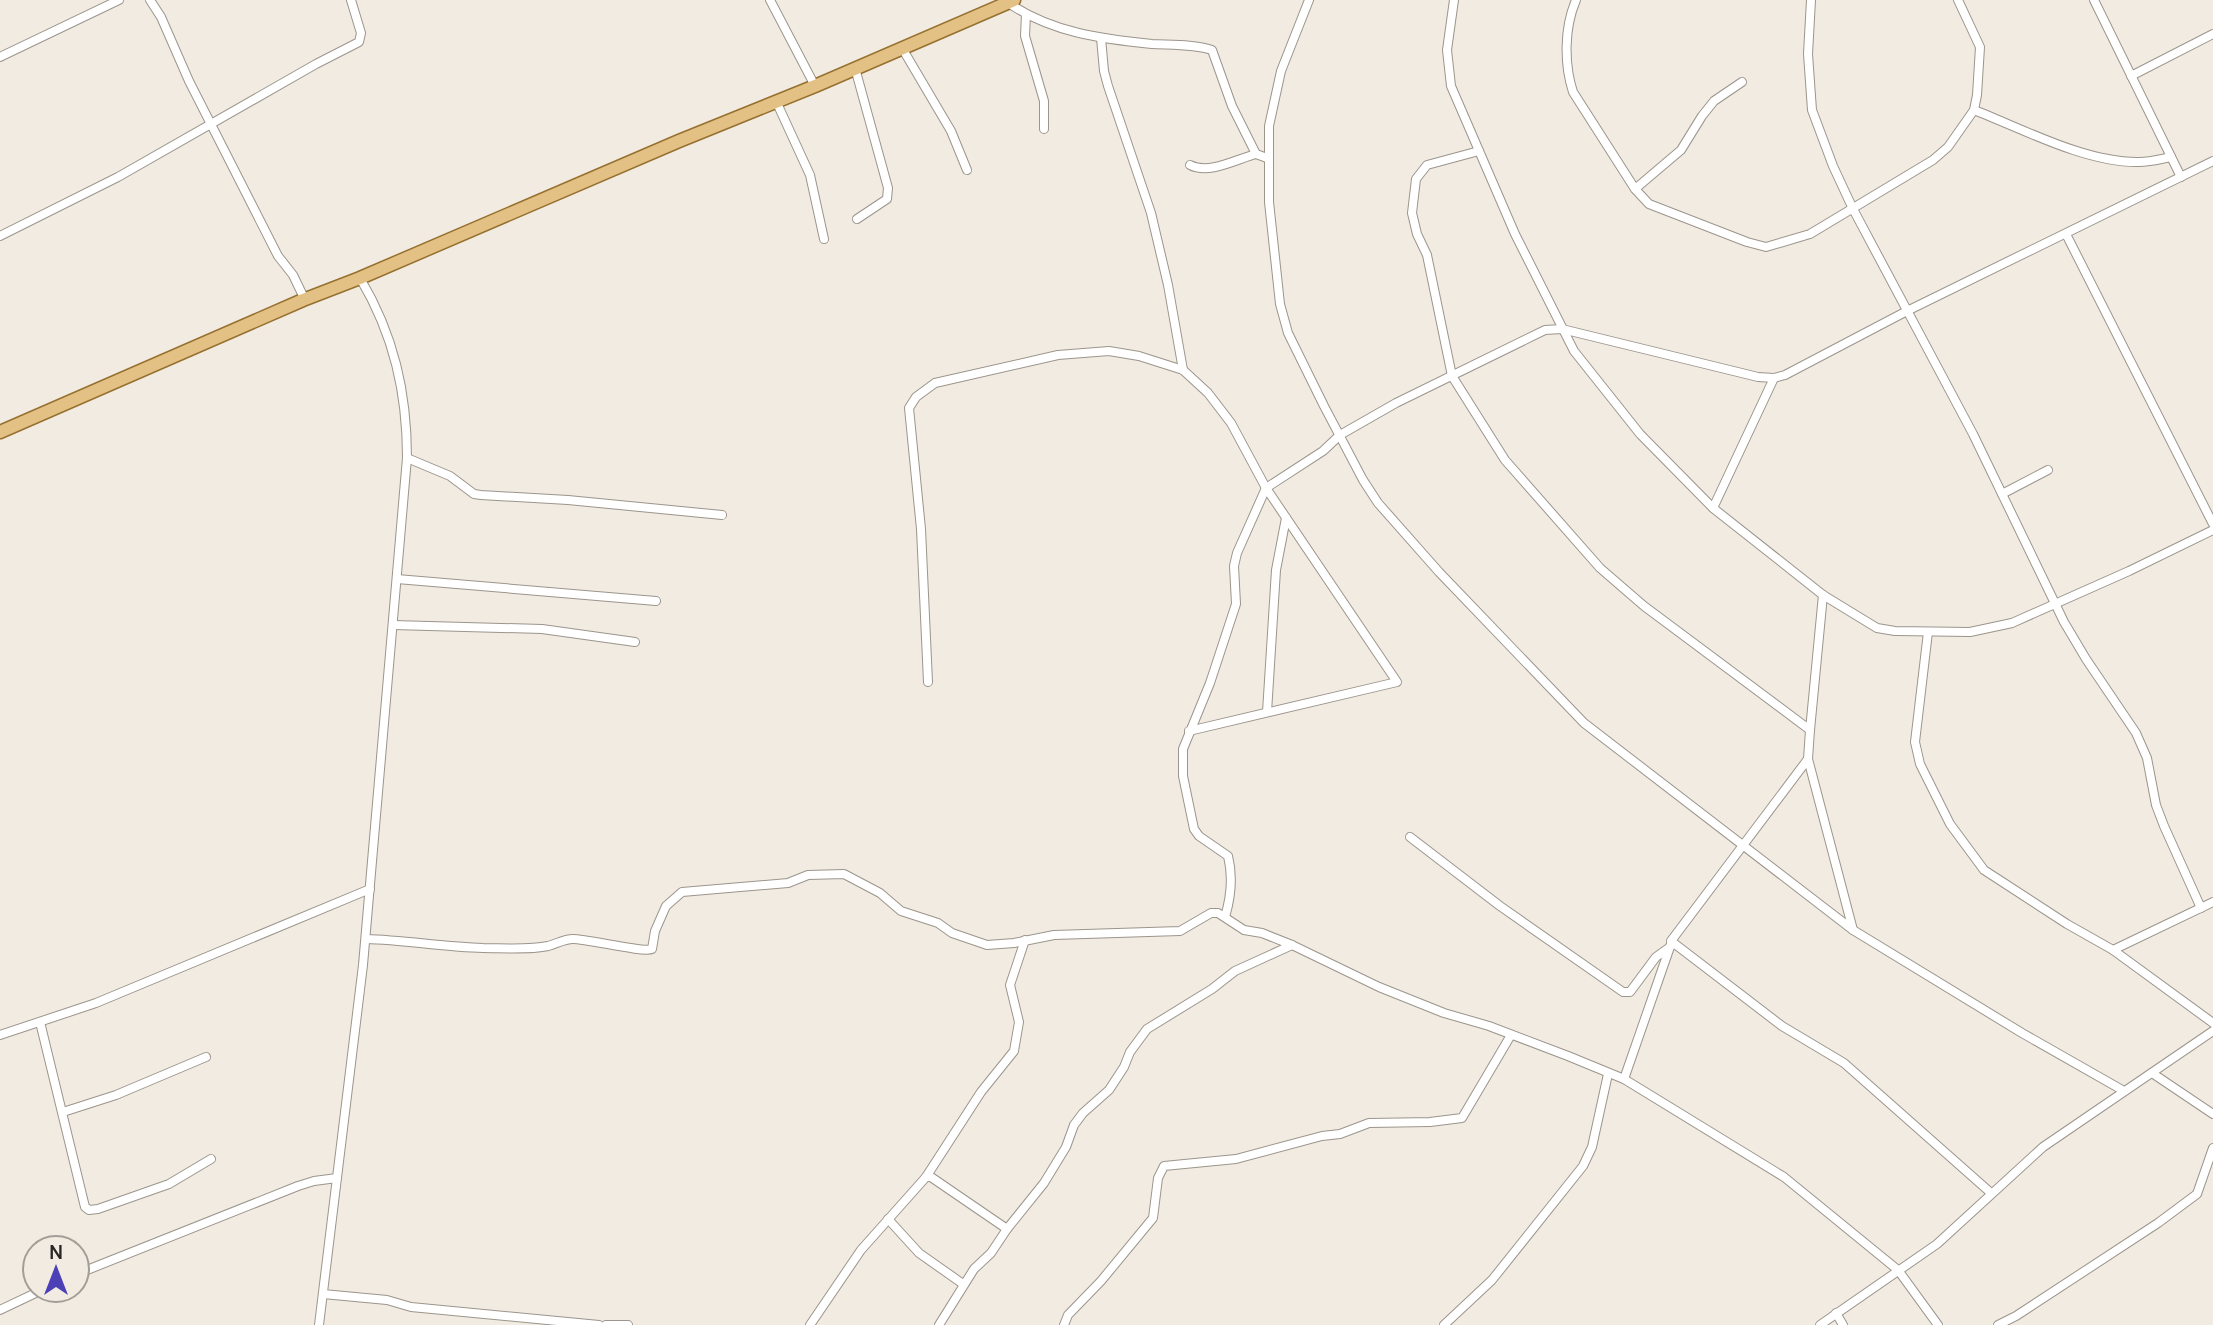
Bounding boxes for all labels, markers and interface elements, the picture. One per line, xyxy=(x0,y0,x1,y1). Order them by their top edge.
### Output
north arrow xyxy=(21,1234,91,1304)
text: N xyxy=(49,1239,63,1265)

